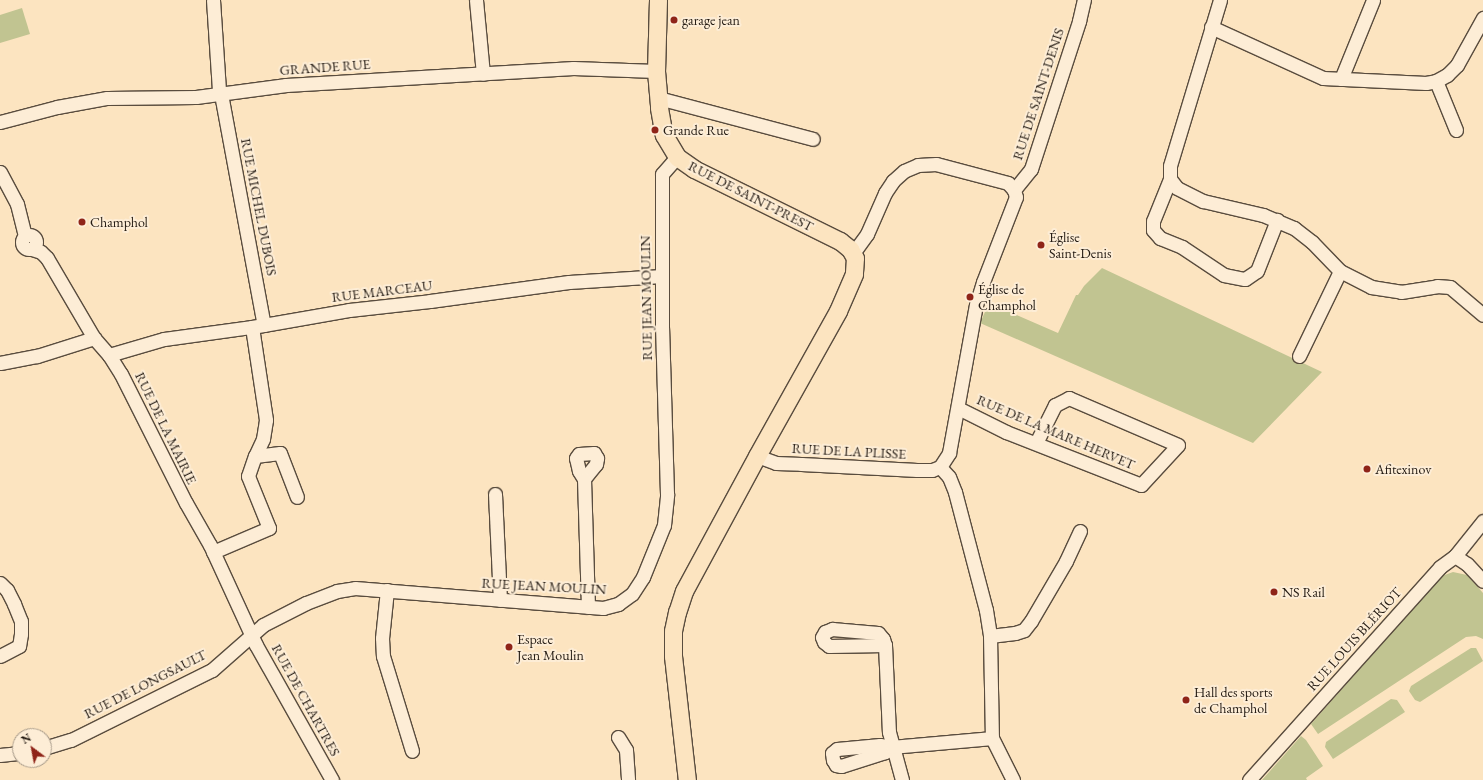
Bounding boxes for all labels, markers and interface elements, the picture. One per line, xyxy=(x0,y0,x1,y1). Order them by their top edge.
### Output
place label: garage jean xyxy=(682,12,740,28)
marker: garage jean xyxy=(669,15,679,25)
street label: RUE DE SAINT-DENIS xyxy=(1009,26,1067,162)
street label: GRANDE RUE xyxy=(279,55,371,79)
place label: Grande Rue xyxy=(663,122,729,138)
marker: Grande Rue xyxy=(650,125,660,135)
street label: RUE MICHEL DUBOIS xyxy=(237,137,281,277)
street label: RUE DE SAINT-PREST xyxy=(686,157,816,235)
place label: Champhol xyxy=(90,214,148,230)
marker: Champhol xyxy=(77,217,87,227)
place label: Église Saint-Denis xyxy=(1049,229,1112,262)
street label: RUE JEAN MOULIN xyxy=(637,235,655,361)
marker: Église Saint-Denis xyxy=(1036,240,1046,250)
street label: RUE MARCEAU xyxy=(331,276,433,306)
place label: Église de Champhol xyxy=(978,281,1036,314)
marker: Église de Champhol xyxy=(965,292,975,302)
street label: RUE DE LA MAIRIE xyxy=(132,369,200,487)
street label: RUE DE LA MARE HERVET xyxy=(974,391,1138,473)
street label: RUE DE LA PLISSE xyxy=(791,440,907,462)
place label: Afitexinov xyxy=(1375,461,1431,477)
marker: Afitexinov xyxy=(1362,464,1372,474)
street label: RUE JEAN MOULIN xyxy=(481,574,607,598)
place label: NS Rail xyxy=(1282,584,1325,600)
street label: RUE LOUIS BLÉRIOT xyxy=(1303,584,1405,694)
marker: NS Rail xyxy=(1269,587,1279,597)
place label: Espace Jean Moulin xyxy=(517,631,584,664)
street label: RUE DE CHARTRES xyxy=(268,641,344,759)
marker: Espace Jean Moulin xyxy=(504,642,514,652)
street label: RUE DE LONGSAULT xyxy=(81,646,209,722)
place label: Hall des sports de Champhol xyxy=(1194,684,1273,716)
marker: Hall des sports de Champhol xyxy=(1181,695,1191,705)
north arrow xyxy=(12,728,52,768)
text: N xyxy=(19,730,34,747)

